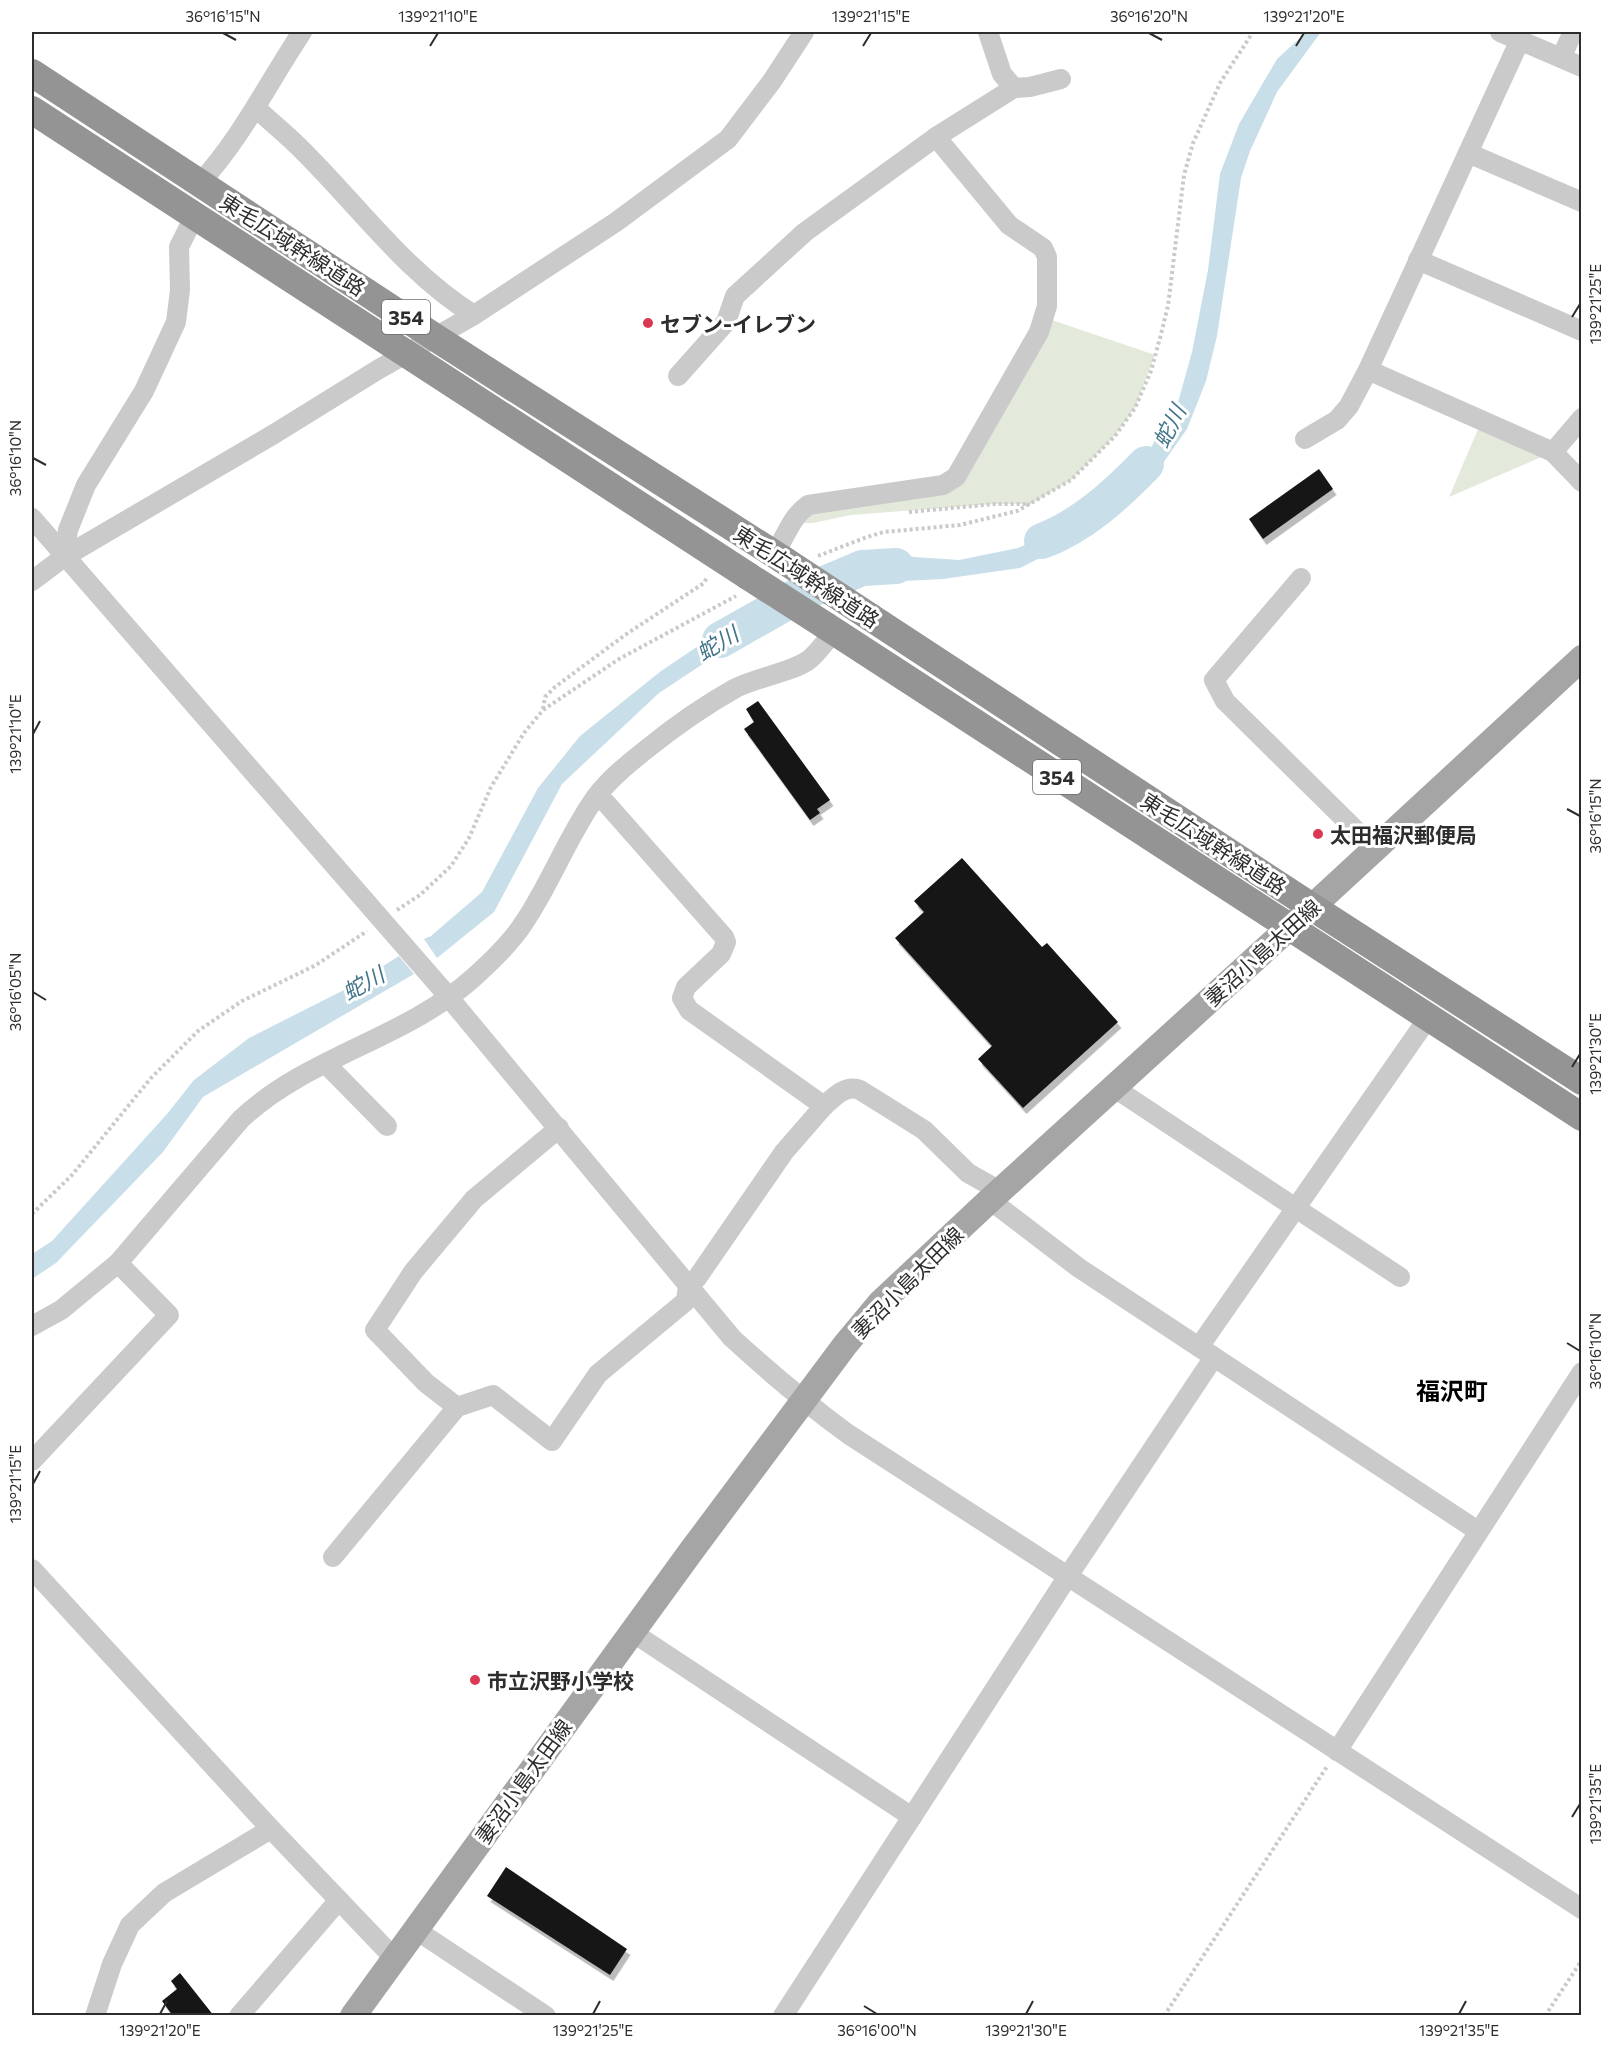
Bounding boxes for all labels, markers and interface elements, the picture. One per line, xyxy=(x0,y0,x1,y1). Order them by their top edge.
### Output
text: 36°16'15"N xyxy=(185,7,261,25)
text: 139°21'10"E xyxy=(398,7,478,25)
text: 139°21'15"E xyxy=(832,7,910,25)
text: 36°16'20"N xyxy=(1110,7,1188,25)
text: 139°21'20"E xyxy=(1263,7,1345,25)
street label: 東毛広域幹線道路 xyxy=(216,188,370,300)
text: 139°21'25"E xyxy=(1586,264,1604,344)
road number: 354 xyxy=(382,300,430,334)
place label: セブン-イレブン xyxy=(660,311,816,336)
marker: セブン-イレブン xyxy=(641,316,655,330)
water label: 蛇川 xyxy=(1147,398,1192,452)
text: 36°16'10"N xyxy=(6,420,24,496)
street label: 東毛広域幹線道路 xyxy=(730,520,884,632)
water label: 蛇川 xyxy=(691,619,745,666)
text: 139°21'10"E xyxy=(6,694,24,774)
road number: 354 xyxy=(1033,760,1081,794)
text: 36°16'15"N xyxy=(1586,778,1604,854)
street label: 東毛広域幹線道路 xyxy=(1137,787,1291,899)
place label: 太田福沢郵便局 xyxy=(1330,822,1477,847)
marker: 太田福沢郵便局 xyxy=(1311,827,1325,841)
street label: 妻沼小島太田線 xyxy=(1199,894,1325,1010)
text: 36°16'05"N xyxy=(6,953,24,1031)
water label: 蛇川 xyxy=(337,960,391,1005)
text: 139°21'30"E xyxy=(1586,1013,1604,1095)
street label: 妻沼小島太田線 xyxy=(846,1221,968,1343)
text: 36°16'10"N xyxy=(1586,1313,1604,1389)
district label: 福沢町 xyxy=(1416,1376,1488,1405)
text: 139°21'15"E xyxy=(6,1445,24,1523)
place label: 市立沢野小学校 xyxy=(487,1668,634,1693)
marker: 市立沢野小学校 xyxy=(468,1673,482,1687)
street label: 妻沼小島太田線 xyxy=(470,1714,576,1848)
text: 139°21'35"E xyxy=(1586,1764,1604,1844)
text: 139°21'20"E xyxy=(119,2021,201,2039)
text: 139°21'25"E xyxy=(553,2021,633,2039)
text: 36°16'00"N xyxy=(837,2021,917,2039)
text: 139°21'30"E xyxy=(985,2021,1067,2039)
text: 139°21'35"E xyxy=(1419,2021,1499,2039)

